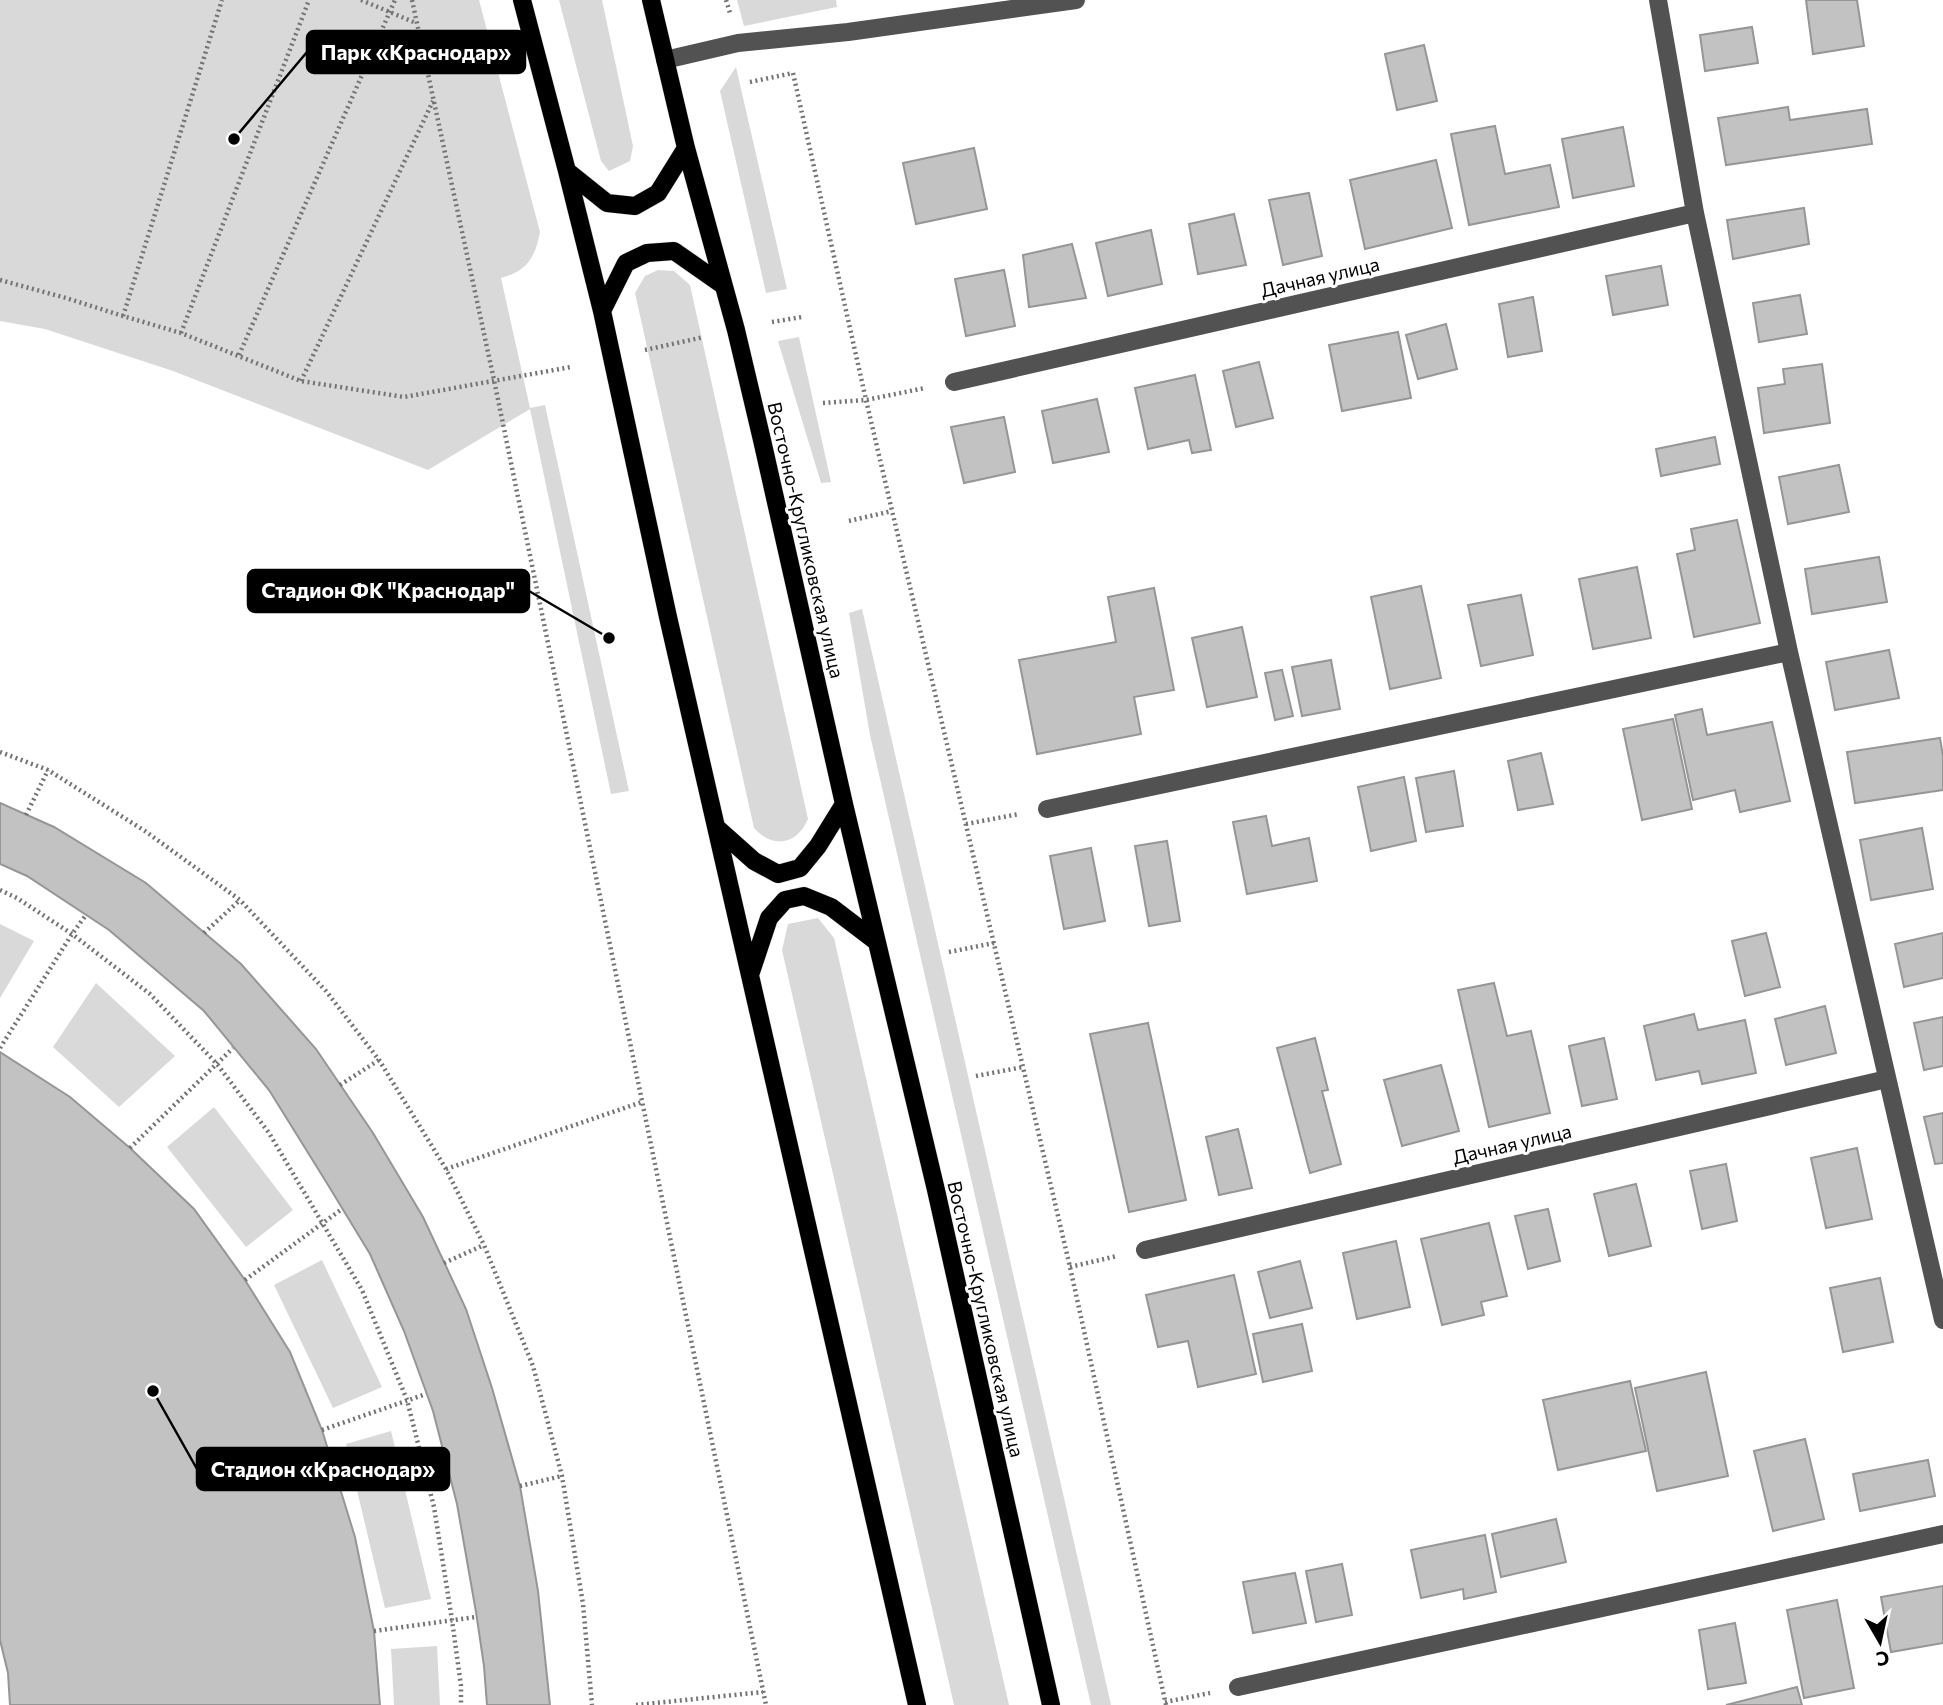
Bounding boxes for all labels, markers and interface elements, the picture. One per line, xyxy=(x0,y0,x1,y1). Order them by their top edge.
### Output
callout: Парк «Краснодар» xyxy=(307,31,525,73)
text: Парк «Краснодар» xyxy=(321,39,512,64)
street label: Дачная улица xyxy=(1258,252,1381,301)
street label: Восточно-Кругликовская улица xyxy=(763,399,850,680)
callout: Стадион ФК "Краснодар" xyxy=(248,570,529,612)
text: Стадион ФК "Краснодар" xyxy=(261,577,515,602)
street label: Дачная улица xyxy=(1450,1119,1573,1168)
street label: Восточно-Кругликовская улица xyxy=(943,1178,1030,1459)
callout: Стадион «Краснодар» xyxy=(197,1448,449,1490)
text: Стадион «Краснодар» xyxy=(211,1456,436,1481)
north arrow xyxy=(1845,1607,1915,1677)
text: С xyxy=(1875,1647,1891,1672)

